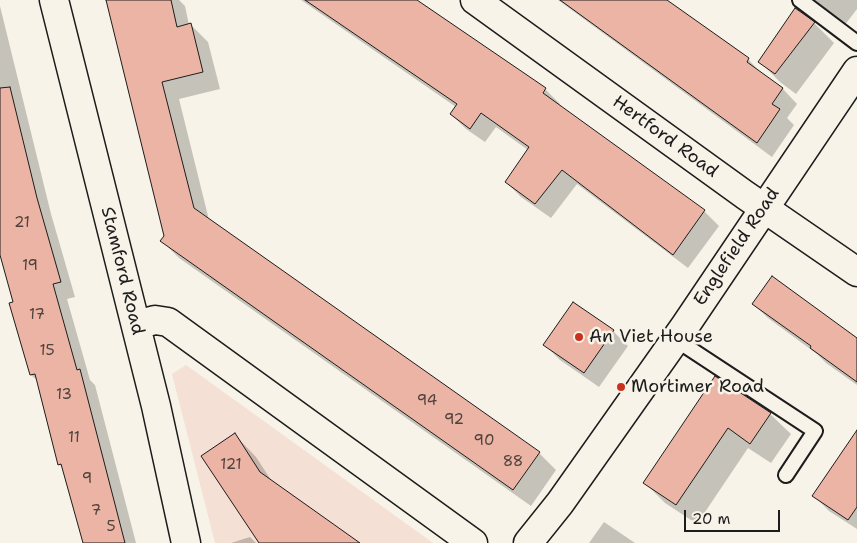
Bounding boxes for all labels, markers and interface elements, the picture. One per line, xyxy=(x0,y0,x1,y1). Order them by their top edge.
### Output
street label: Hertford Road xyxy=(608,91,722,183)
street label: Englefield Road xyxy=(690,184,784,310)
street label: Stamford Road xyxy=(96,205,148,337)
house number: 21 xyxy=(14,214,30,232)
house number: 19 xyxy=(22,257,38,275)
house number: 17 xyxy=(29,306,45,324)
place label: An Viet House xyxy=(589,326,713,348)
marker: An Viet House xyxy=(573,331,585,343)
house number: 15 xyxy=(39,342,55,360)
place label: Mortimer Road xyxy=(631,376,764,398)
marker: Mortimer Road xyxy=(615,381,627,393)
house number: 13 xyxy=(56,386,72,404)
house number: 94 xyxy=(417,392,437,410)
house number: 92 xyxy=(444,411,464,429)
house number: 11 xyxy=(68,429,80,447)
house number: 90 xyxy=(474,432,494,450)
house number: 88 xyxy=(503,453,523,471)
house number: 121 xyxy=(220,456,242,474)
house number: 9 xyxy=(82,470,92,488)
scale bar xyxy=(687,500,783,532)
house number: 7 xyxy=(91,502,101,520)
text: 20 m xyxy=(692,509,731,529)
house number: 5 xyxy=(106,518,116,536)

